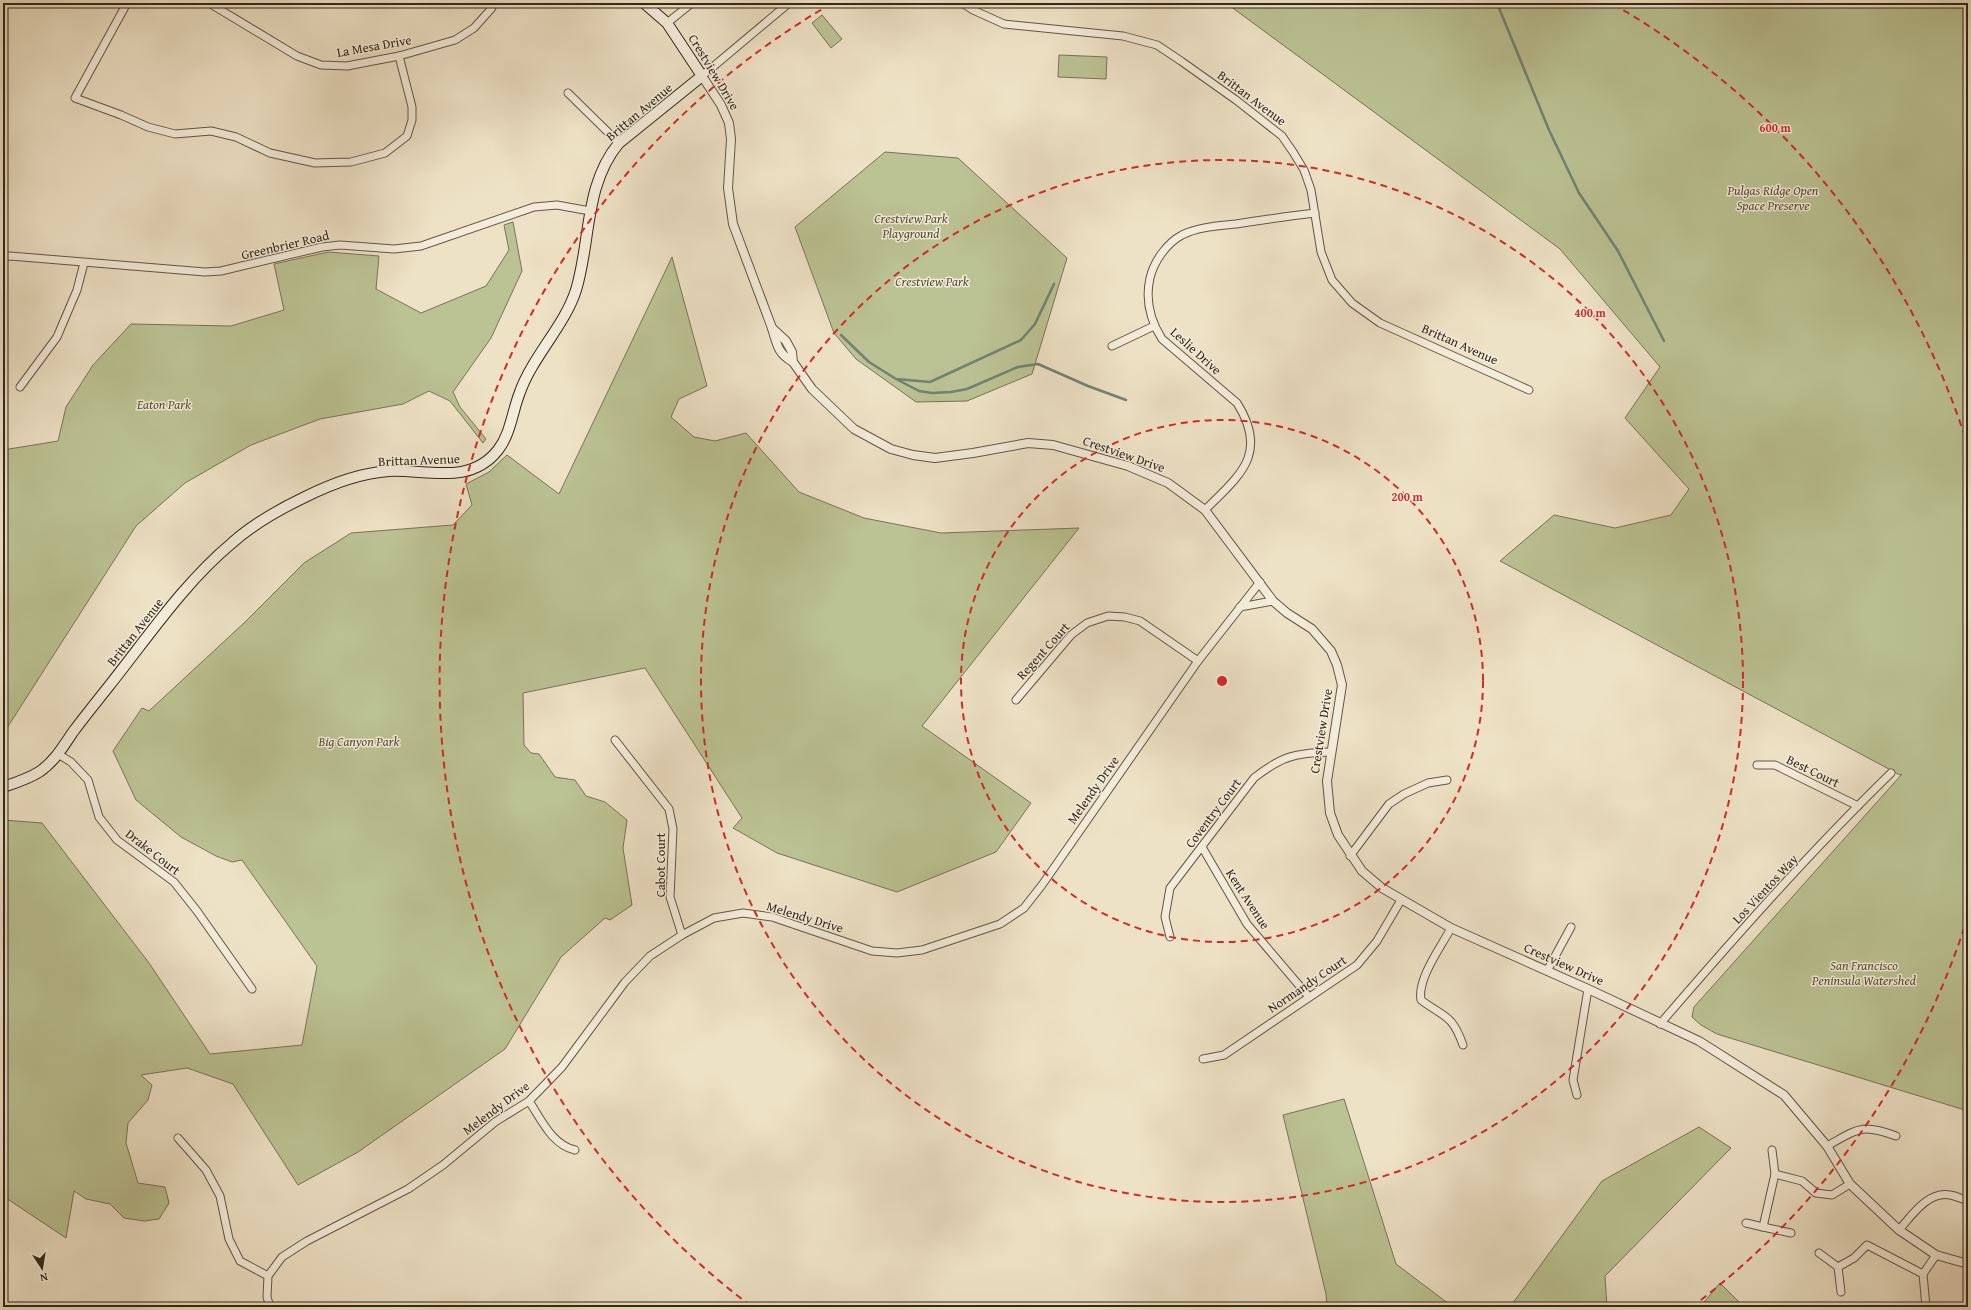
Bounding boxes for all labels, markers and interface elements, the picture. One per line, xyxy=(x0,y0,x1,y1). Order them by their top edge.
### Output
street label: La Mesa Drive xyxy=(335,30,413,62)
street label: Crestview Drive xyxy=(684,30,744,114)
street label: Brittan Avenue xyxy=(1214,66,1290,130)
street label: Brittan Avenue xyxy=(602,78,676,146)
text: 600 m xyxy=(1759,119,1792,136)
park label: Pulgas Ridge Open Space Preserve xyxy=(1727,181,1819,215)
park label: Crestview Park Playground xyxy=(874,209,948,243)
street label: Greenbrier Road xyxy=(239,226,331,264)
park label: Crestview Park xyxy=(895,272,969,291)
text: 400 m xyxy=(1574,304,1607,321)
street label: Brittan Avenue xyxy=(1419,319,1501,369)
street label: Leslie Drive xyxy=(1166,323,1226,379)
park label: Eaton Park xyxy=(136,395,191,414)
street label: Crestview Drive xyxy=(1080,431,1168,477)
street label: Brittan Avenue xyxy=(378,449,460,471)
text: 200 m xyxy=(1391,488,1424,505)
street label: Brittan Avenue xyxy=(102,594,168,670)
street label: Regent Court xyxy=(1012,618,1074,684)
centre of rings xyxy=(1215,674,1229,688)
street label: Crestview Drive xyxy=(1305,687,1337,775)
park label: Big Canyon Park xyxy=(318,732,400,751)
street label: Best Court xyxy=(1783,750,1843,792)
street label: Melendy Drive xyxy=(1062,752,1124,828)
street label: Coventry Court xyxy=(1180,774,1246,852)
street label: Drake Court xyxy=(121,824,185,880)
street label: Cabot Court xyxy=(651,832,670,897)
street label: Los Vientos Way xyxy=(1728,850,1803,928)
street label: Kent Avenue xyxy=(1221,865,1275,933)
street label: Melendy Drive xyxy=(764,896,846,938)
street label: Crestview Drive xyxy=(1521,938,1607,990)
street label: Normandy Court xyxy=(1264,950,1351,1017)
park label: San Francisco Peninsula Watershed xyxy=(1811,956,1916,990)
street label: Melendy Drive xyxy=(459,1077,533,1139)
north arrow xyxy=(22,1248,62,1288)
text: N xyxy=(38,1269,49,1287)

